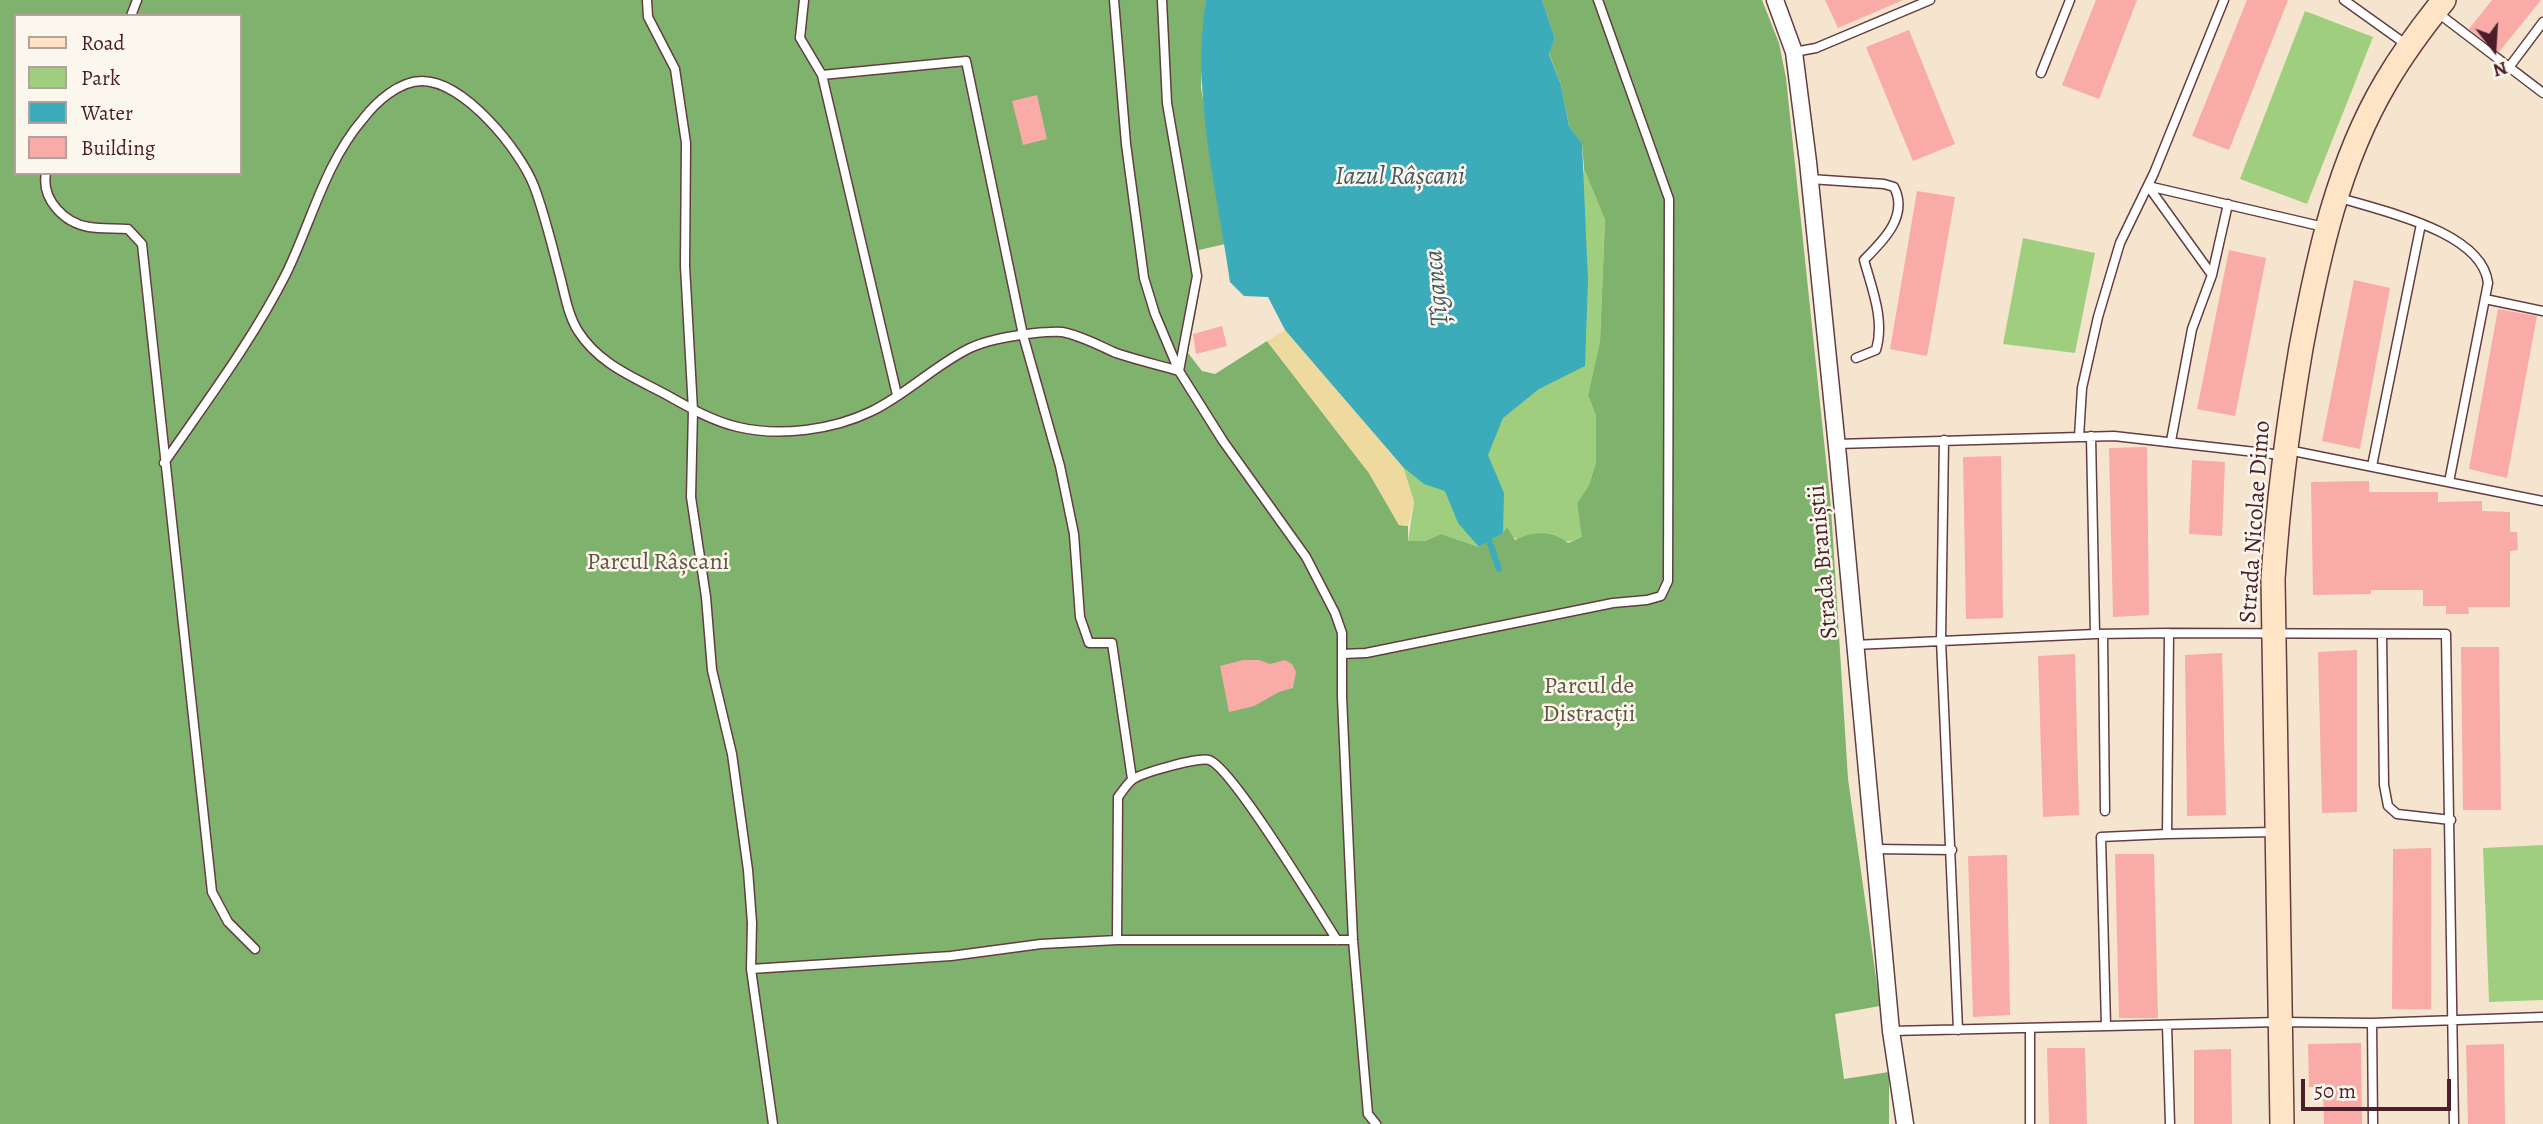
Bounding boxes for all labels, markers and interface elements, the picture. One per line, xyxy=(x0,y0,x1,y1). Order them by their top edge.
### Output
legend xyxy=(14,14,242,175)
north arrow xyxy=(2459,14,2529,84)
text: Road xyxy=(81,29,125,57)
text: N xyxy=(2490,55,2511,84)
text: Park xyxy=(81,64,120,92)
text: Water xyxy=(81,99,133,127)
text: Building xyxy=(81,134,155,162)
water label: Iazul Râșcani xyxy=(1335,162,1465,194)
water label: Țîganca xyxy=(1419,248,1457,328)
street label: Strada Nicolae Dimo xyxy=(2235,420,2277,624)
street label: Strada Braniștii xyxy=(1803,484,1845,640)
park label: Parcul Râșcani xyxy=(587,549,729,577)
park label: Parcul de Distracții xyxy=(1543,673,1635,729)
scale bar xyxy=(2305,1064,2456,1108)
text: 50 m xyxy=(2314,1077,2356,1105)

